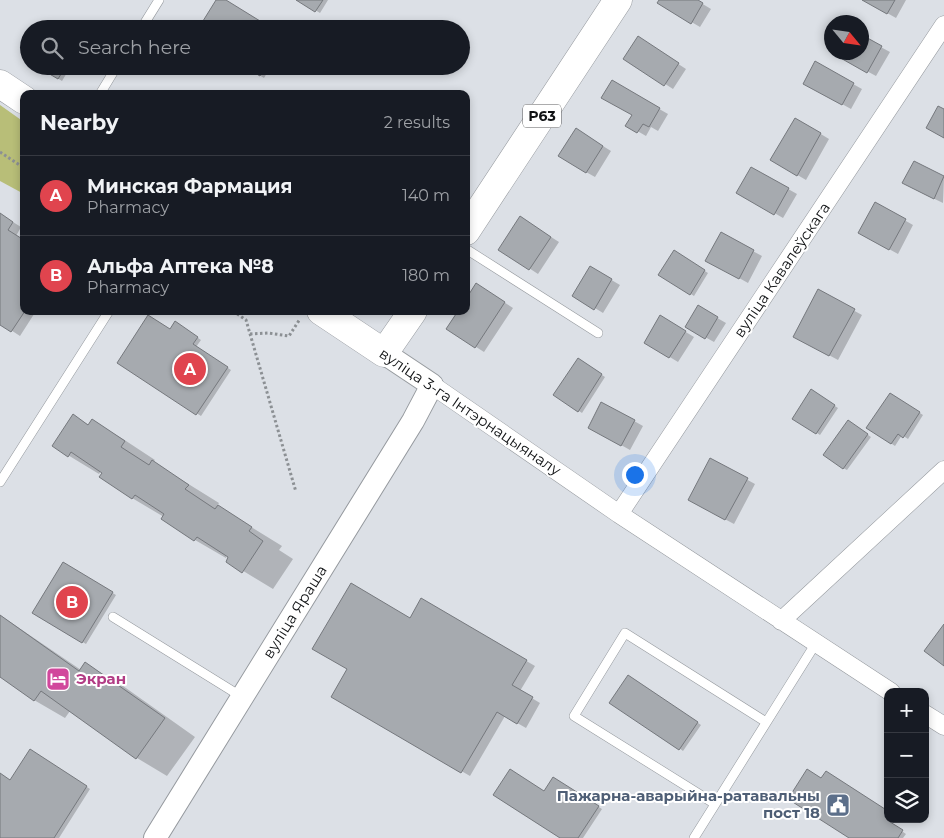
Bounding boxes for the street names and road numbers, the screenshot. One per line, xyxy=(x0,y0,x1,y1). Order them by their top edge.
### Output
road number: Р63 xyxy=(523,104,561,128)
street label: вуліца Кавалеўскага xyxy=(729,199,834,341)
street label: вуліца 3-га Інтэрнацыяналу xyxy=(376,344,565,480)
street label: вуліца Яраша xyxy=(258,562,331,662)

